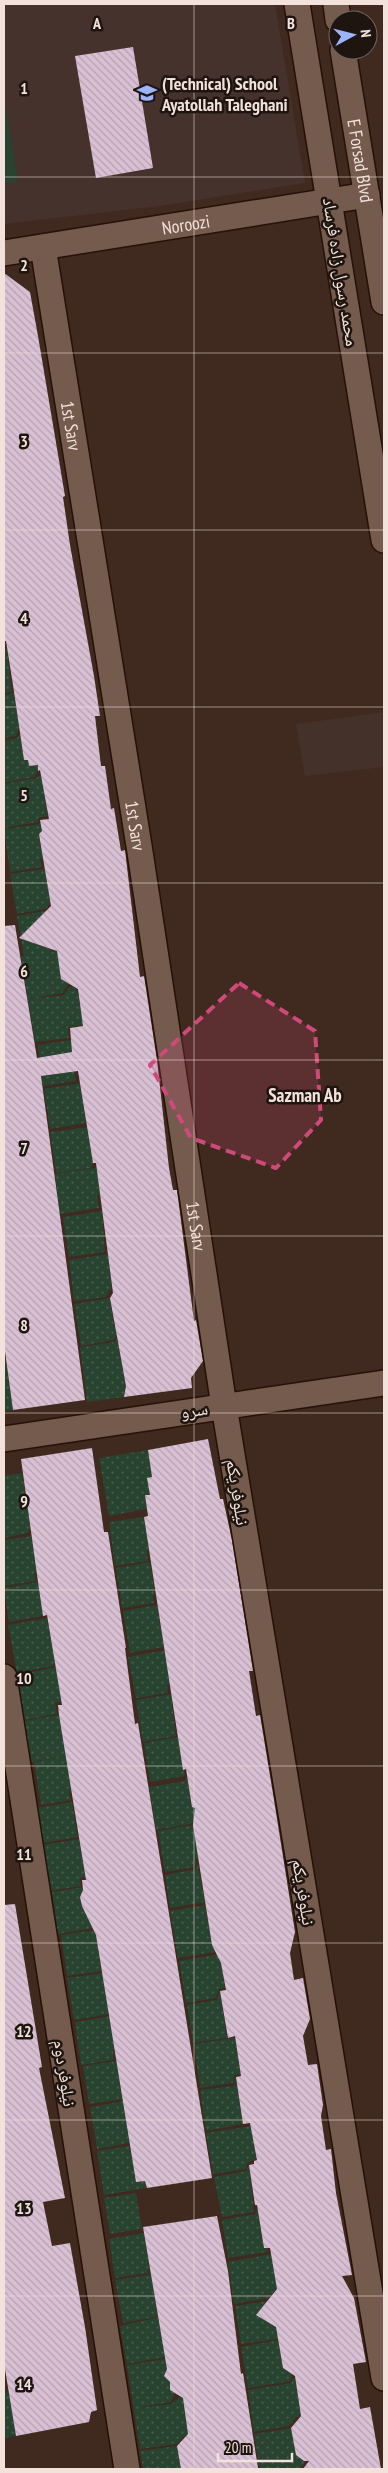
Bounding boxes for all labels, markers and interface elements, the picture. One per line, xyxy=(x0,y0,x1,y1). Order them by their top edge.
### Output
north arrow xyxy=(328,10,378,60)
text: A xyxy=(92,13,102,33)
text: B xyxy=(287,13,295,33)
text: N xyxy=(357,29,375,38)
place label: (Technical) School Ayatollah Taleghani xyxy=(161,72,288,116)
text: 1 xyxy=(20,78,28,98)
school or university icon: (Technical) School Ayatollah Taleghani xyxy=(136,82,158,104)
street label: E Forsad Blvd xyxy=(343,117,379,204)
street label: محمد رسول زاده فرساد xyxy=(318,196,364,348)
street label: Noroozi xyxy=(160,209,211,239)
text: 2 xyxy=(20,255,28,275)
street label: 1st Sarv xyxy=(56,399,87,452)
text: 3 xyxy=(20,431,28,451)
text: 4 xyxy=(20,608,28,628)
text: 5 xyxy=(20,785,28,805)
street label: 1st Sarv xyxy=(120,799,151,852)
text: 6 xyxy=(20,961,28,981)
district label: Sazman Ab xyxy=(268,1083,342,1107)
text: 7 xyxy=(20,1138,28,1158)
street label: 1st Sarv xyxy=(182,1200,212,1252)
text: 8 xyxy=(20,1315,28,1335)
street label: سرو xyxy=(179,1396,209,1424)
street label: نیلوفر یکم xyxy=(220,1457,255,1527)
text: 9 xyxy=(20,1491,28,1511)
text: 10 xyxy=(16,1668,32,1688)
text: 11 xyxy=(16,1844,32,1864)
street label: نیلوفر یکم xyxy=(286,1857,321,1927)
text: 12 xyxy=(16,2021,32,2041)
street label: نیلوفر دوم xyxy=(47,2038,82,2108)
text: 13 xyxy=(16,2198,32,2218)
text: 14 xyxy=(16,2374,32,2394)
scale bar xyxy=(218,2430,292,2462)
text: 20 m xyxy=(225,2438,251,2457)

